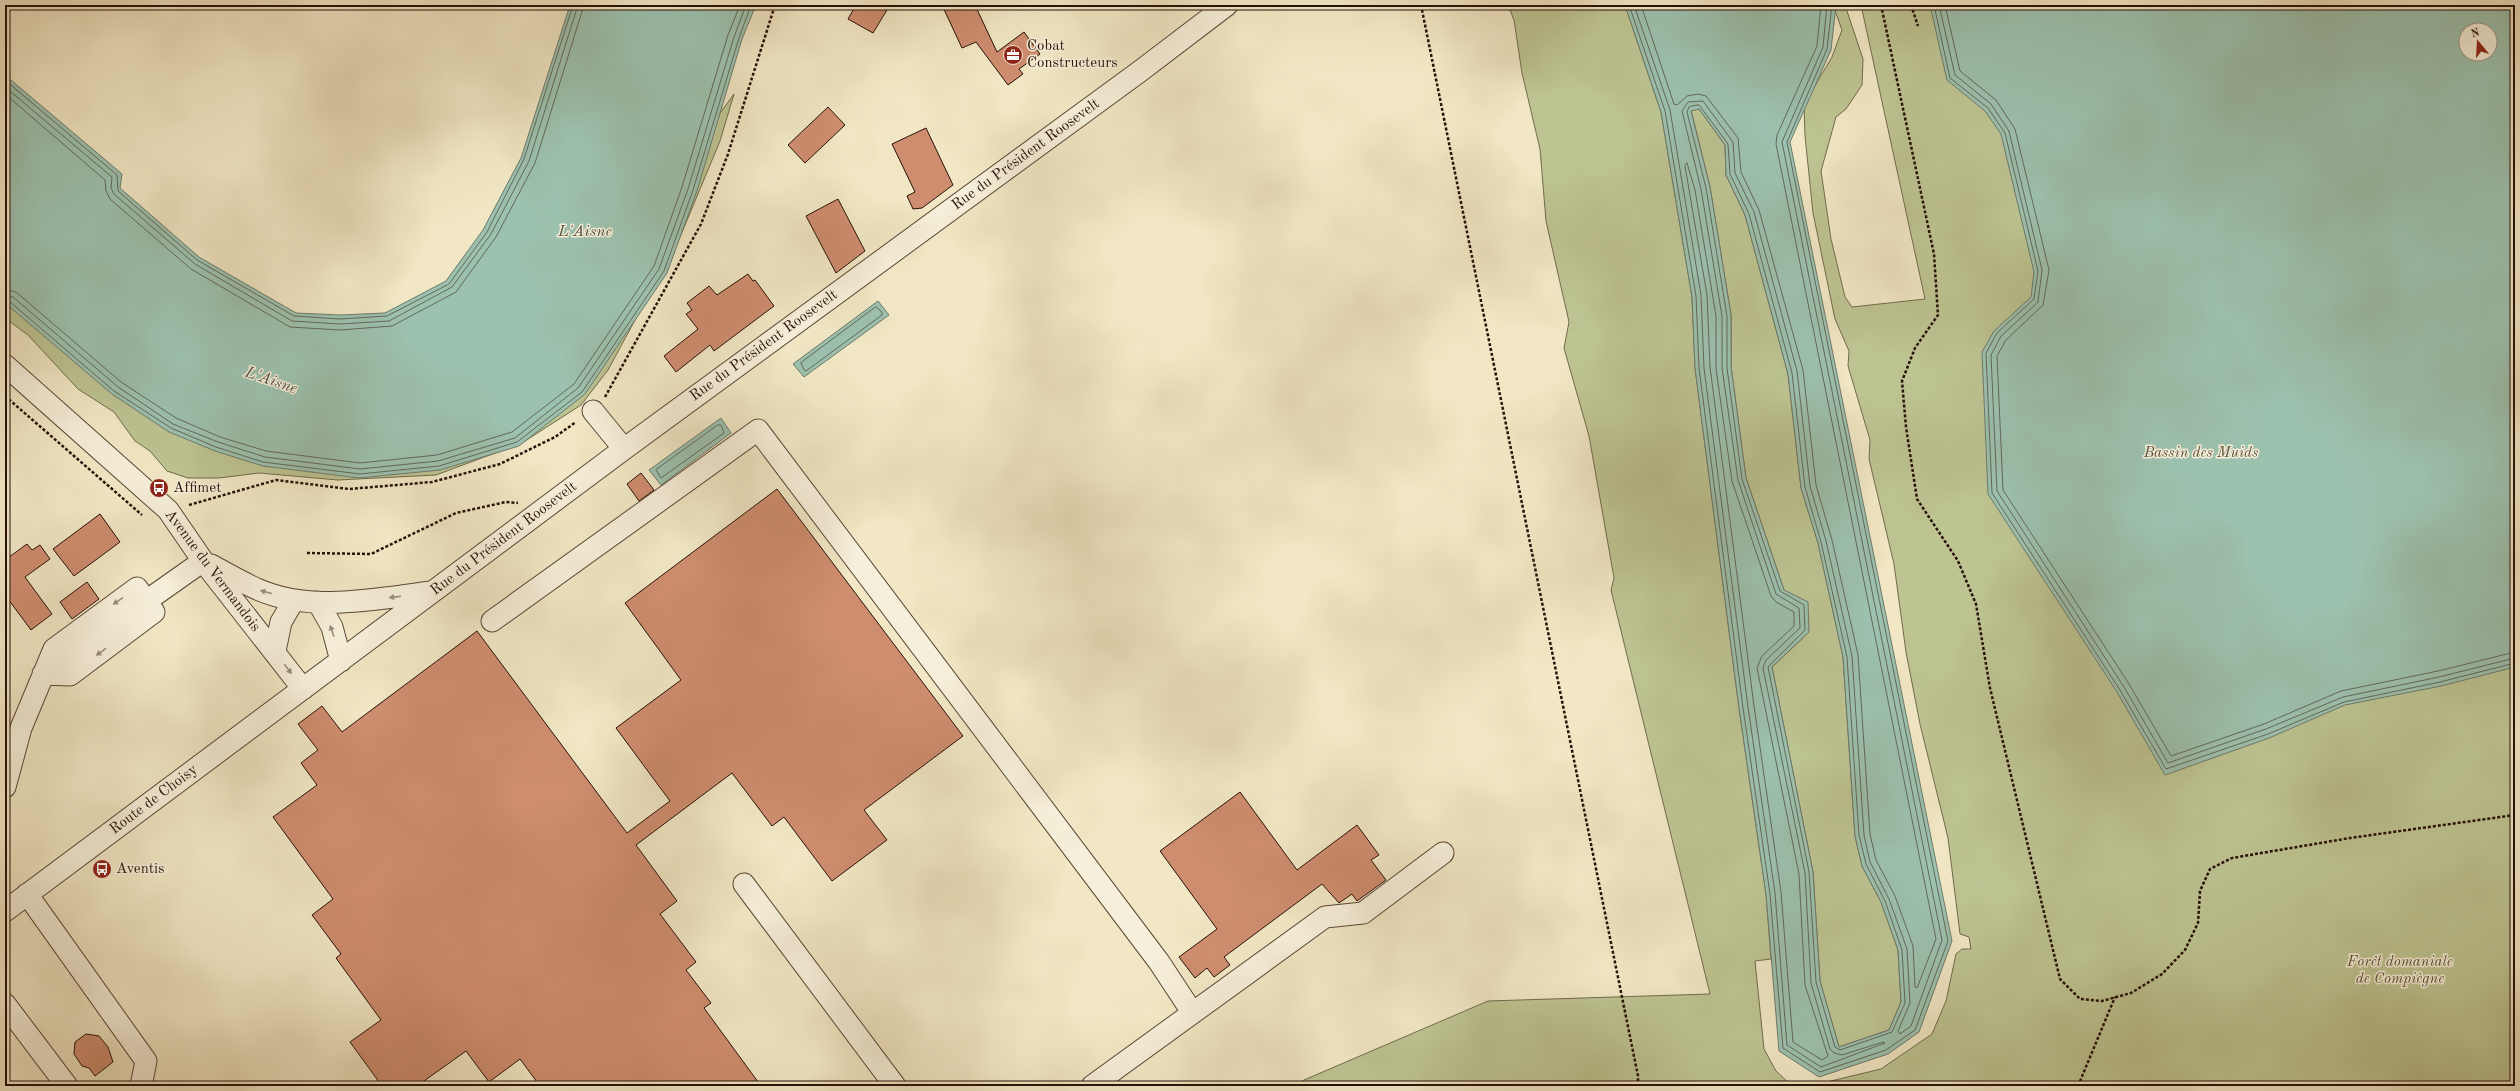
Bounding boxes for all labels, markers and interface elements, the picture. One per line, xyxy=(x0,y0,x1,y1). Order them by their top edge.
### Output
north arrow xyxy=(2458,22,2498,62)
text: N xyxy=(2470,27,2482,40)
place label: Cobat Constructeurs xyxy=(1027,39,1118,71)
office icon: Cobat Constructeurs xyxy=(1002,44,1024,66)
street label: Rue du Président Roosevelt xyxy=(949,96,1103,214)
water label: L'Aisne xyxy=(557,224,613,240)
street label: Rue du Président Roosevelt xyxy=(687,287,841,405)
water label: L'Aisne xyxy=(242,364,300,398)
park label: Bassin des Muids xyxy=(2143,446,2258,461)
bus stop icon: Affimet xyxy=(148,477,170,499)
street label: Rue du Président Roosevelt xyxy=(428,479,580,599)
place label: Affimet xyxy=(173,481,221,496)
street label: Avenue du Vermandois xyxy=(161,507,263,635)
one-way arrow xyxy=(260,589,272,595)
one-way arrow xyxy=(389,594,401,600)
one-way arrow xyxy=(113,597,124,604)
one-way arrow xyxy=(329,624,335,636)
one-way arrow xyxy=(96,648,106,656)
one-way arrow xyxy=(283,663,292,674)
street label: Route de Choisy xyxy=(107,762,201,838)
bus stop icon: Aventis xyxy=(91,858,113,880)
place label: Aventis xyxy=(116,862,165,877)
park label: Forêt domaniale de Compiègne xyxy=(2346,955,2453,987)

